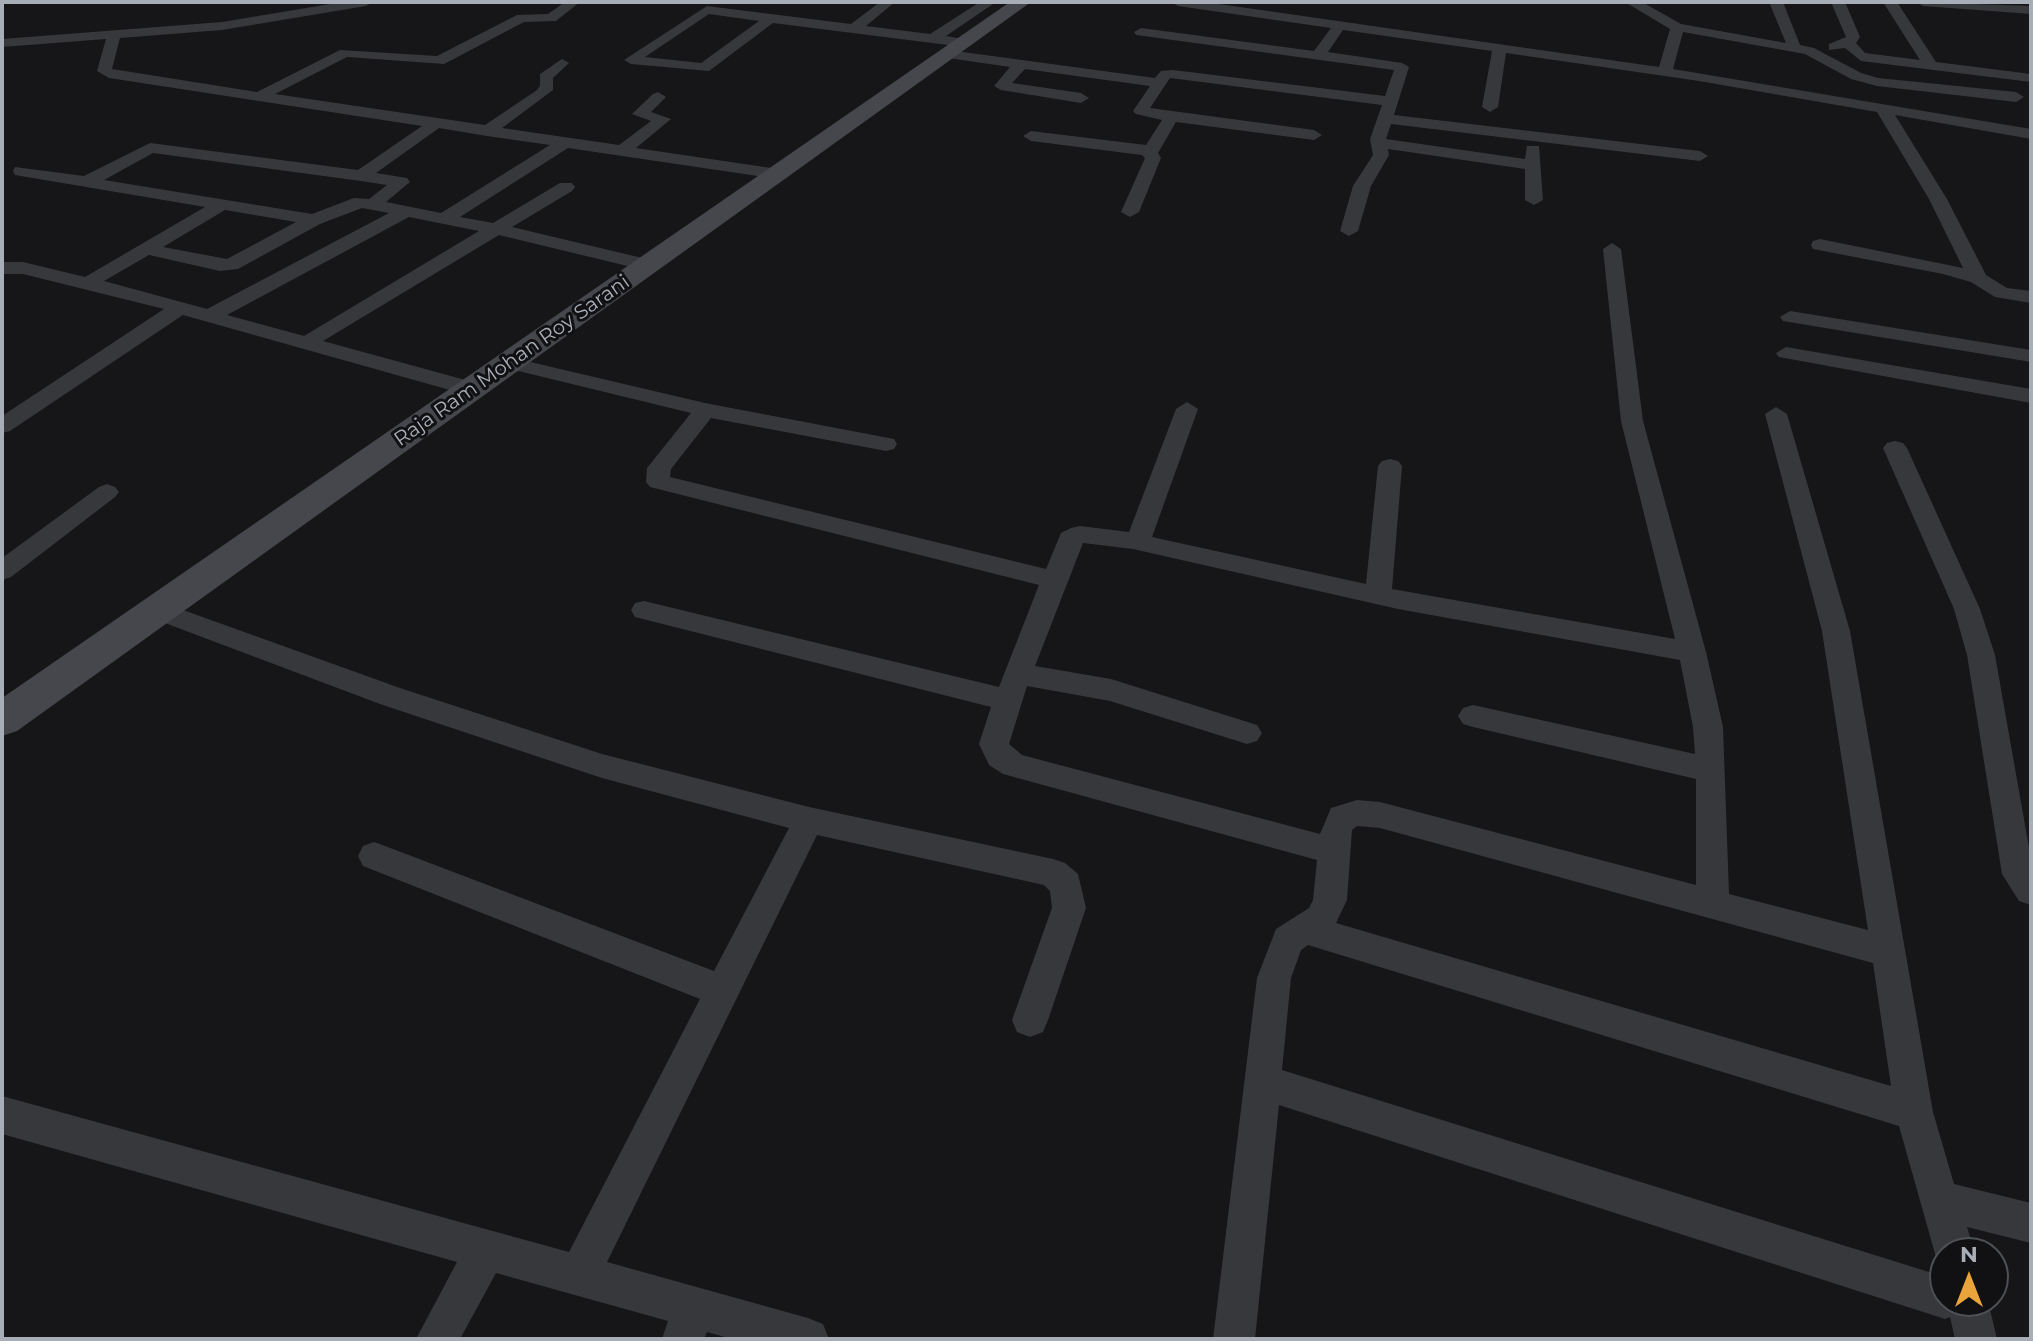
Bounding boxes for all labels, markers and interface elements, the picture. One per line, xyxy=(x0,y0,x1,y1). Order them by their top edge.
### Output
street label: Raja Ram Mohan Roy Sarani xyxy=(390,270,634,452)
north arrow xyxy=(1929,1237,2009,1317)
text: N xyxy=(1960,1241,1978,1268)

